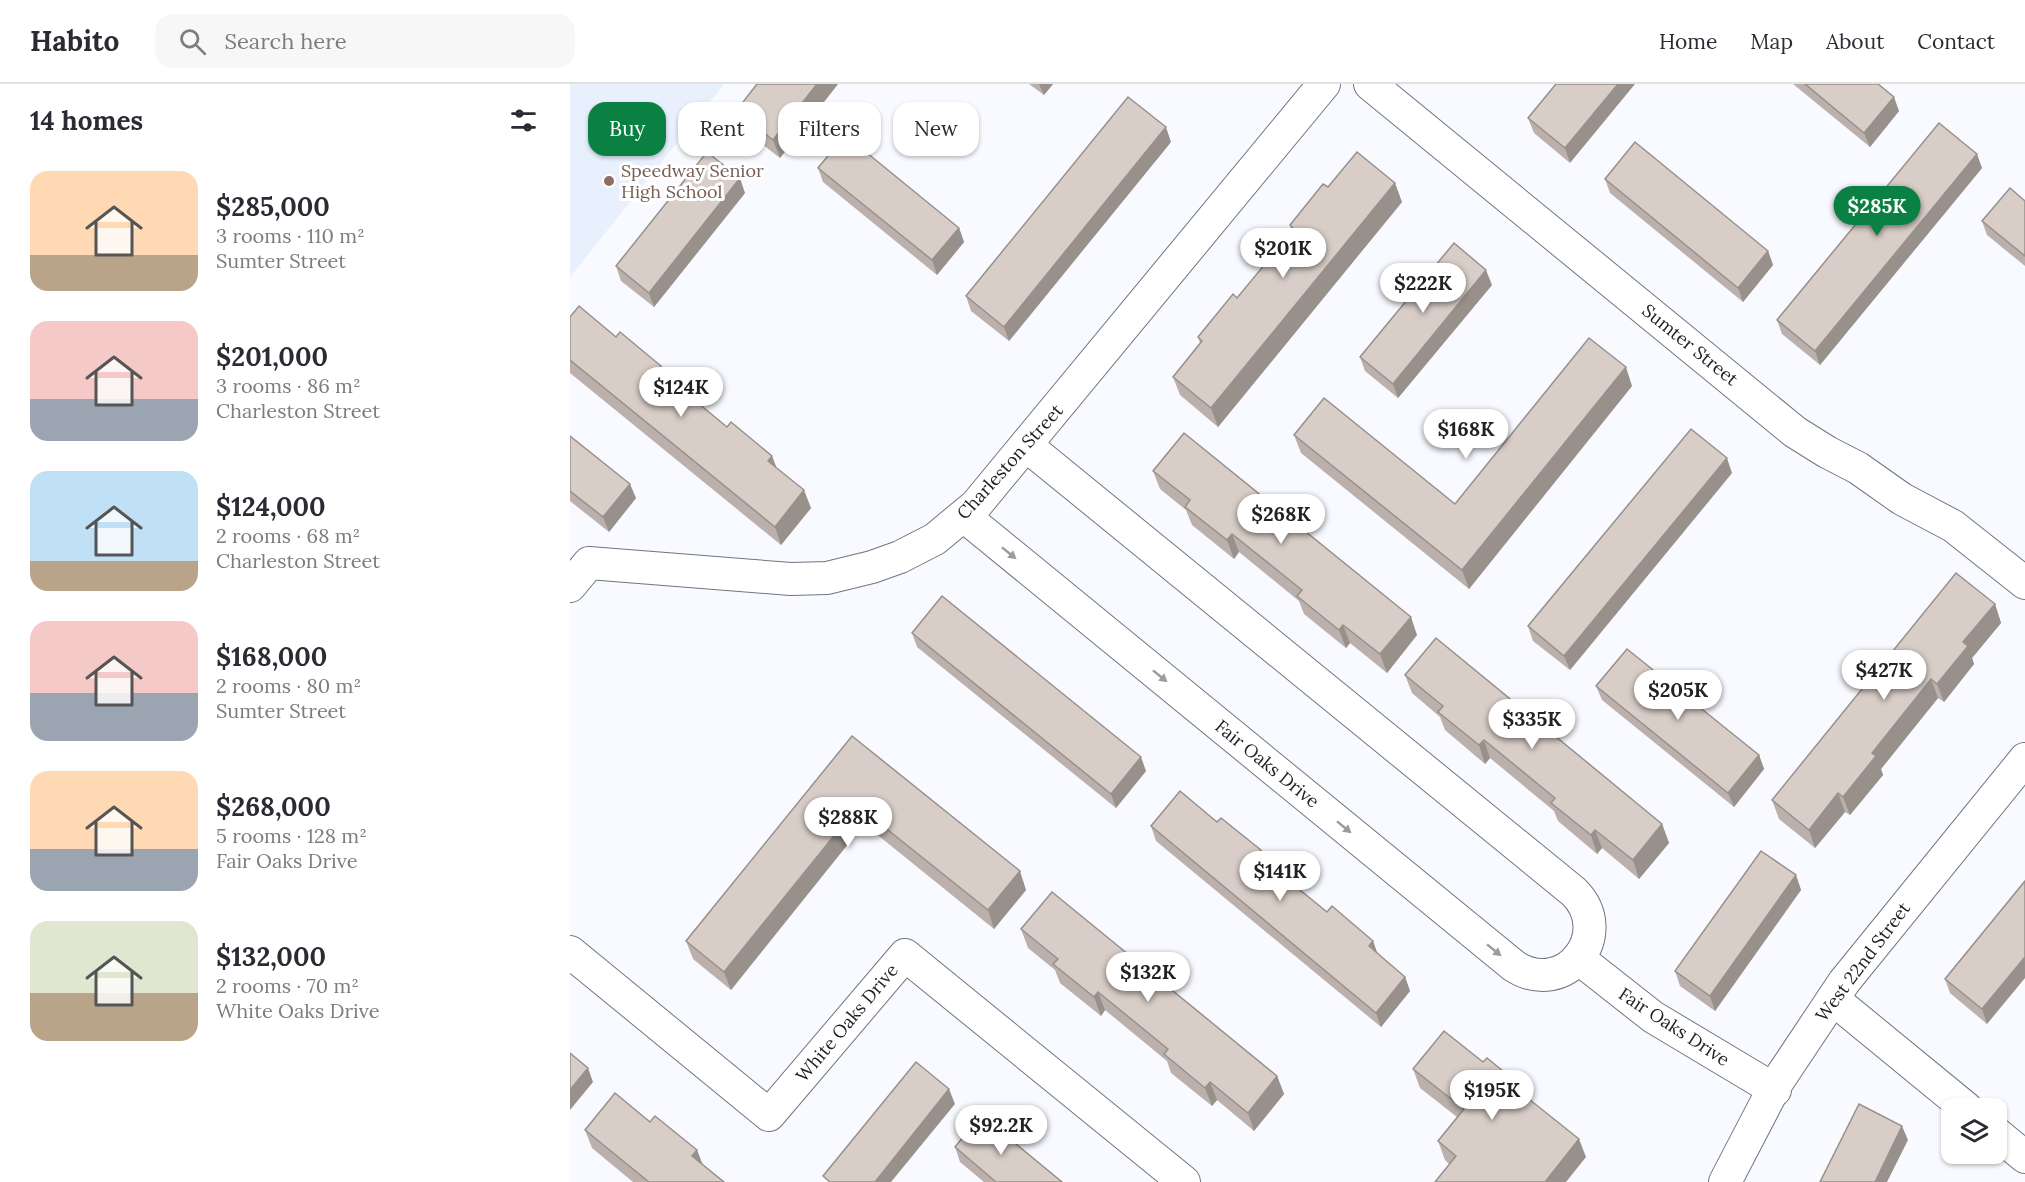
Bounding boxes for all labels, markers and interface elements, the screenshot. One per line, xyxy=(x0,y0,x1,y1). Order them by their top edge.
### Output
search box xyxy=(155,14,575,68)
text: Habito xyxy=(30,23,119,59)
icon: search xyxy=(176,25,209,58)
text: Search here xyxy=(224,27,347,55)
text: Home xyxy=(1659,28,1717,55)
text: Map xyxy=(1750,28,1793,55)
text: About xyxy=(1826,28,1884,55)
text: Contact xyxy=(1917,28,1995,55)
chip: Buy xyxy=(588,102,666,156)
chip: Rent xyxy=(678,102,766,156)
chip: Filters xyxy=(778,102,881,156)
chip: New xyxy=(893,102,979,156)
text: 14 homes xyxy=(30,104,143,137)
icon: filters xyxy=(507,104,540,137)
place label: Speedway Senior High School xyxy=(621,159,764,203)
marker: Speedway Senior High School xyxy=(602,174,616,188)
pin: $285K xyxy=(1835,186,1919,237)
text: $285,000 xyxy=(216,190,330,223)
text: $285K xyxy=(1848,193,1906,218)
icon: home xyxy=(78,195,150,267)
text: 3 rooms · 110 m² xyxy=(216,223,365,248)
pin: $201K xyxy=(1241,228,1325,279)
text: $201K xyxy=(1254,235,1312,260)
text: Sumter Street xyxy=(216,248,346,273)
pin: $222K xyxy=(1381,263,1465,314)
text: $222K xyxy=(1394,270,1452,295)
street label: Sumter Street xyxy=(1638,299,1743,390)
text: $201,000 xyxy=(216,340,328,373)
icon: home xyxy=(78,345,150,417)
pin: $124K xyxy=(639,367,723,418)
text: 3 rooms · 86 m² xyxy=(216,373,361,398)
text: $124K xyxy=(653,374,709,399)
text: Charleston Street xyxy=(216,398,380,423)
street label: Charleston Street xyxy=(952,399,1068,524)
pin: $168K xyxy=(1424,409,1508,460)
text: $168K xyxy=(1437,416,1495,441)
text: $124,000 xyxy=(216,490,326,523)
pin: $268K xyxy=(1239,494,1323,545)
icon: home xyxy=(78,495,150,567)
text: $268K xyxy=(1251,501,1311,526)
text: 2 rooms · 68 m² xyxy=(216,523,360,548)
one-way arrow xyxy=(1001,546,1016,559)
text: Charleston Street xyxy=(216,548,380,573)
text: $168,000 xyxy=(216,640,327,673)
icon: home xyxy=(78,645,150,717)
pin: $427K xyxy=(1842,650,1926,701)
text: $427K xyxy=(1856,657,1912,682)
one-way arrow xyxy=(1152,670,1168,683)
pin: $205K xyxy=(1636,670,1720,721)
text: 2 rooms · 80 m² xyxy=(216,673,361,698)
text: $205K xyxy=(1648,677,1708,702)
text: Sumter Street xyxy=(216,698,346,723)
pin: $335K xyxy=(1490,699,1574,750)
text: $335K xyxy=(1502,706,1562,731)
street label: Fair Oaks Drive xyxy=(1211,715,1324,813)
text: $268,000 xyxy=(216,790,331,823)
icon: home xyxy=(78,795,150,867)
pin: $288K xyxy=(806,797,890,848)
text: $288K xyxy=(818,804,878,829)
one-way arrow xyxy=(1336,820,1351,832)
text: 5 rooms · 128 m² xyxy=(216,823,367,848)
text: Fair Oaks Drive xyxy=(216,848,358,873)
pin: $141K xyxy=(1238,851,1322,902)
text: $141K xyxy=(1253,858,1307,883)
street label: West 22nd Street xyxy=(1810,897,1915,1026)
text: $132,000 xyxy=(216,940,326,973)
one-way arrow xyxy=(1486,944,1502,957)
icon: home xyxy=(78,945,150,1017)
pin: $132K xyxy=(1106,952,1190,1003)
street label: White Oaks Drive xyxy=(790,959,903,1086)
text: $132K xyxy=(1120,959,1176,984)
text: 2 rooms · 70 m² xyxy=(216,973,359,998)
street label: Fair Oaks Drive xyxy=(1615,982,1734,1071)
text: White Oaks Drive xyxy=(216,998,380,1023)
pin: $195K xyxy=(1450,1070,1534,1121)
text: $195K xyxy=(1464,1077,1520,1102)
map controls xyxy=(1941,1098,2007,1164)
button: layers xyxy=(1941,1098,2007,1164)
pin: $92.2K xyxy=(952,1105,1050,1156)
text: $92.2K xyxy=(969,1112,1033,1137)

